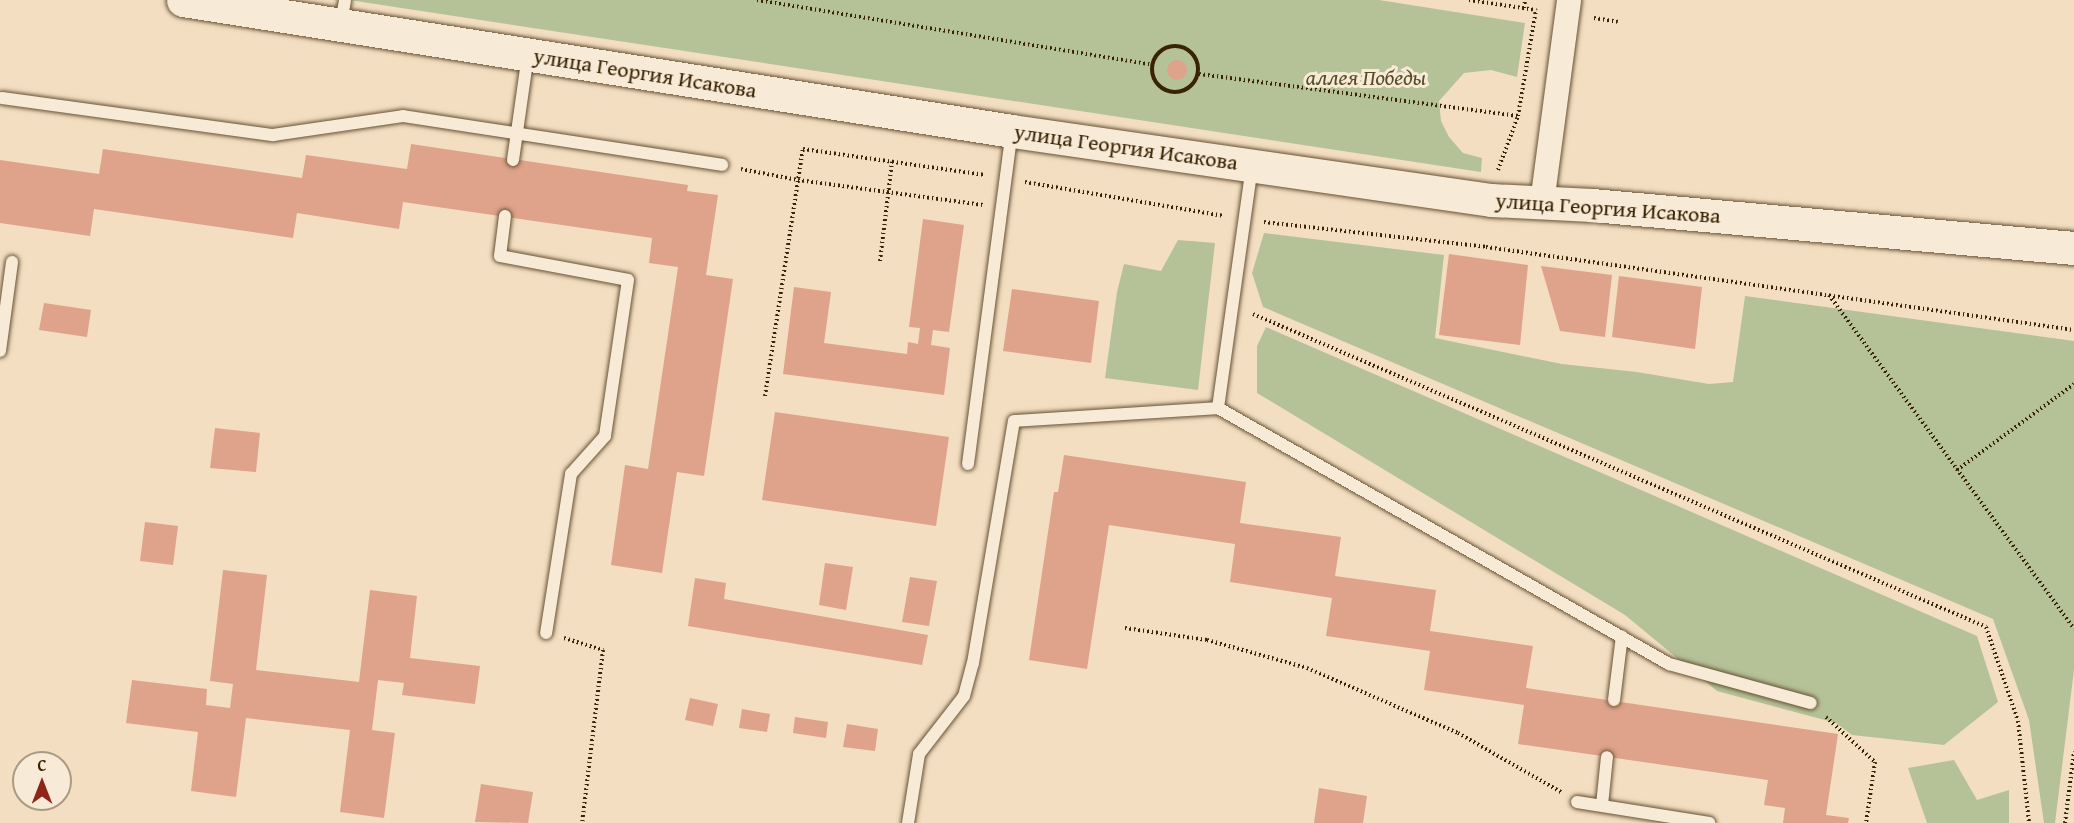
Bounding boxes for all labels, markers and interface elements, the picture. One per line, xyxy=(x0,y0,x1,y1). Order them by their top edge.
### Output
street label: улица Георгия Исакова xyxy=(531,42,759,104)
park label: аллея Победы xyxy=(1306,65,1426,91)
street label: улица Георгия Исакова xyxy=(1012,118,1240,176)
street label: улица Георгия Исакова xyxy=(1495,187,1721,229)
north arrow xyxy=(12,751,72,811)
text: С xyxy=(37,753,47,777)

